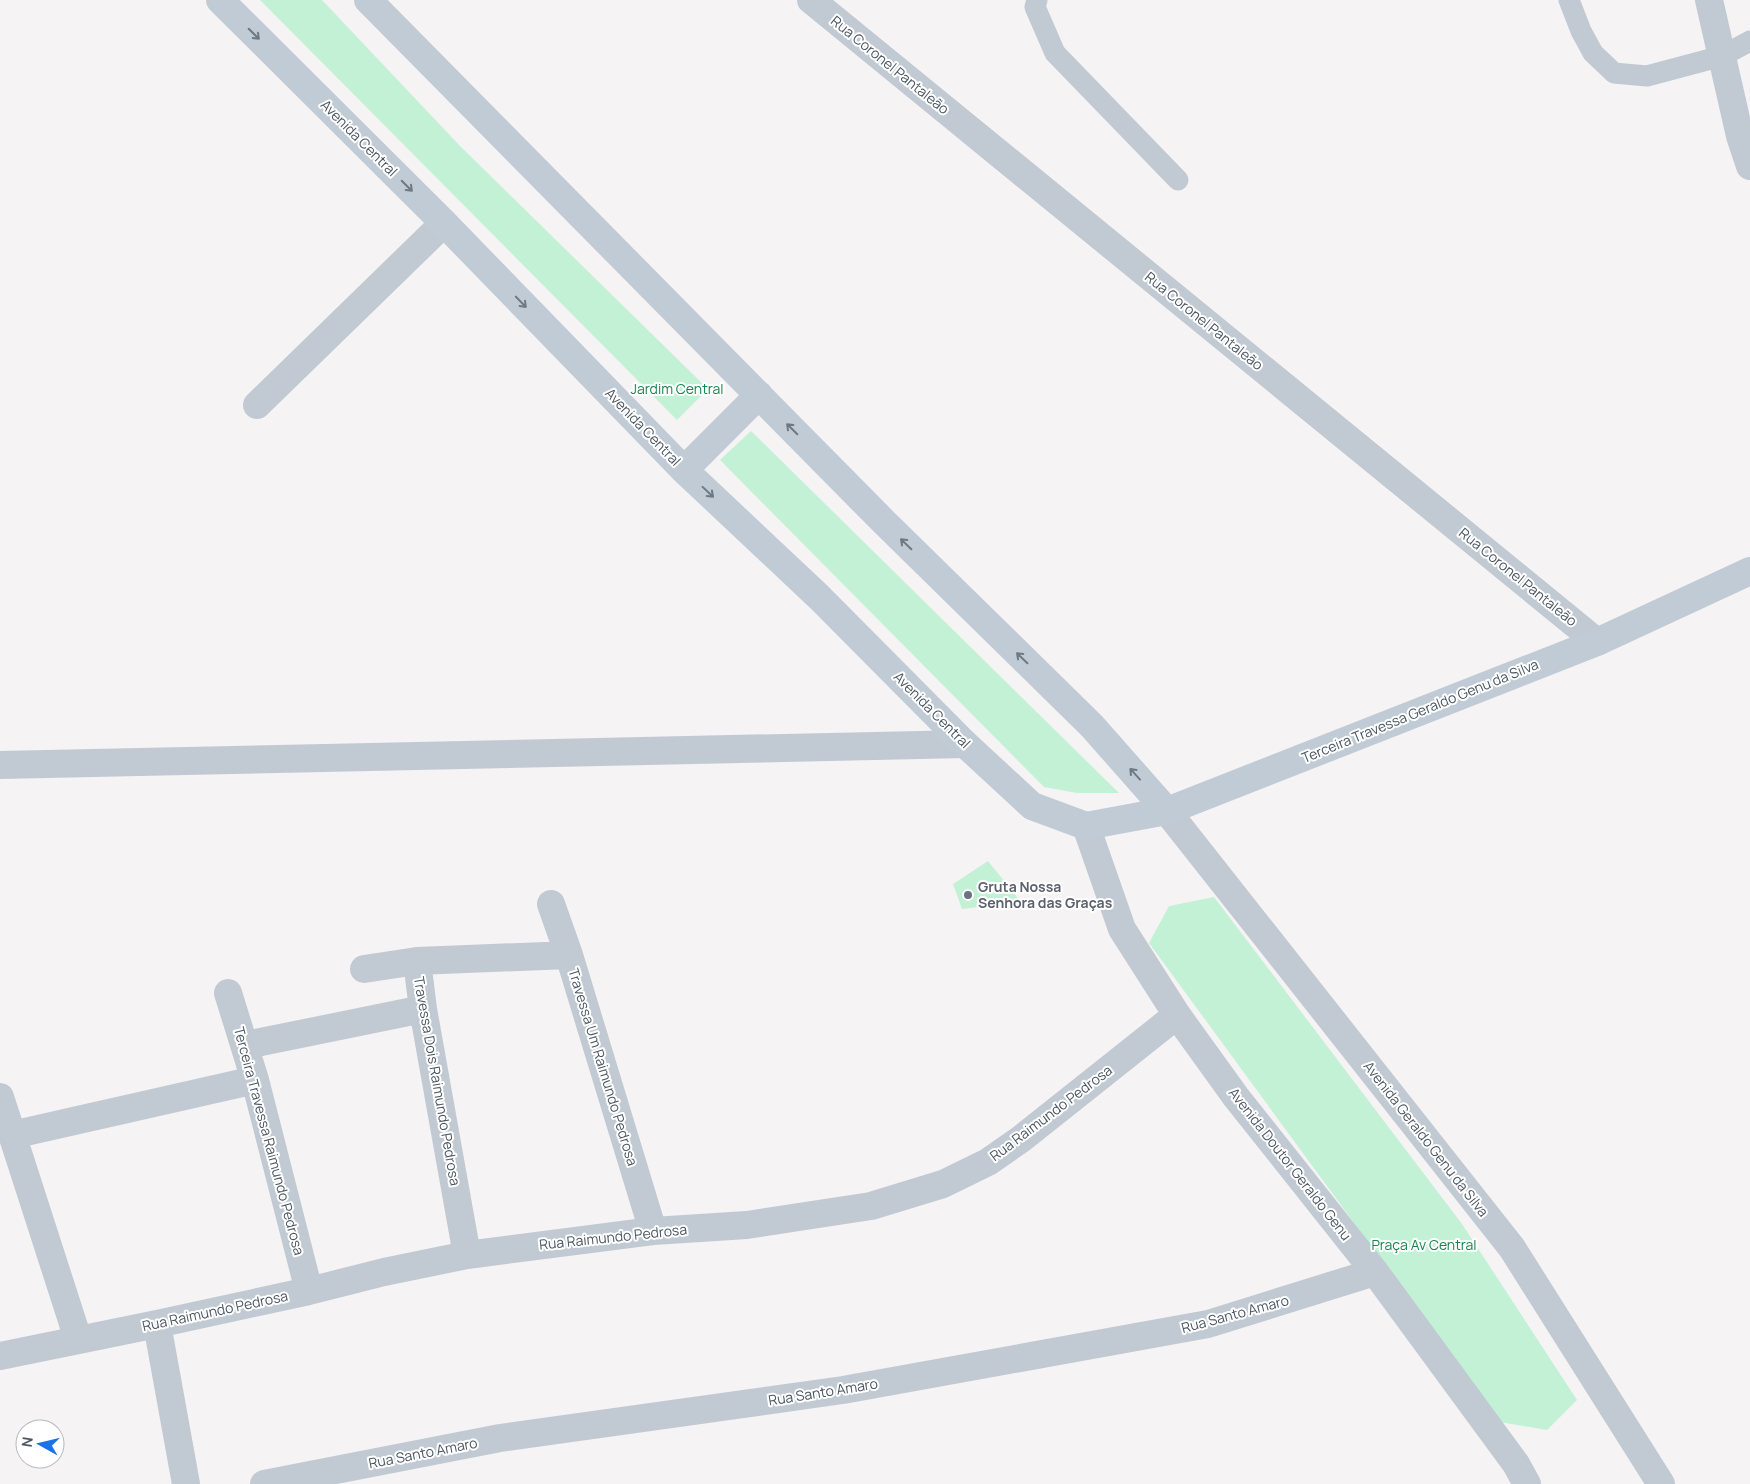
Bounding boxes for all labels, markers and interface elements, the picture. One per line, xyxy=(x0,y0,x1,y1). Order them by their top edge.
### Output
street label: Rua Coronel Pantaleão xyxy=(827,11,953,118)
one-way arrow xyxy=(248,28,260,41)
street label: Avenida Central xyxy=(317,95,402,180)
one-way arrow xyxy=(401,180,413,192)
street label: Rua Coronel Pantaleão xyxy=(1141,267,1267,374)
one-way arrow xyxy=(515,295,527,308)
park label: Jardim Central xyxy=(630,379,724,398)
street label: Avenida Central xyxy=(601,384,685,470)
one-way arrow xyxy=(786,423,798,435)
one-way arrow xyxy=(702,486,715,498)
street label: Rua Coronel Pantaleão xyxy=(1455,523,1581,630)
one-way arrow xyxy=(900,538,912,550)
one-way arrow xyxy=(1017,652,1029,664)
street label: Terceira Travessa Geraldo Genu da Silva xyxy=(1299,654,1541,767)
street label: Avenida Central xyxy=(890,667,975,752)
one-way arrow xyxy=(1129,768,1141,781)
place label: Gruta Nossa Senhora das Graças xyxy=(978,877,1113,912)
marker: Gruta Nossa Senhora das Graças xyxy=(962,889,974,901)
street label: Travessa Um Raimundo Pedrosa xyxy=(564,966,643,1168)
street label: Travessa Dois Raimundo Pedrosa xyxy=(410,975,465,1187)
street label: Terceira Travessa Raimundo Pedrosa xyxy=(230,1025,309,1257)
street label: Avenida Geraldo Genu da Silva xyxy=(1360,1057,1493,1220)
street label: Rua Raimundo Pedrosa xyxy=(986,1060,1116,1165)
street label: Avenida Doutor Geraldo Genu xyxy=(1225,1083,1356,1244)
street label: Rua Raimundo Pedrosa xyxy=(538,1219,688,1254)
park label: Praça Av Central xyxy=(1371,1235,1477,1254)
street label: Rua Raimundo Pedrosa xyxy=(140,1286,290,1335)
street label: Rua Santo Amaro xyxy=(1179,1290,1291,1337)
street label: Rua Santo Amaro xyxy=(767,1373,879,1410)
north arrow xyxy=(15,1419,65,1469)
street label: Rua Santo Amaro xyxy=(367,1433,479,1472)
text: N xyxy=(17,1436,37,1448)

